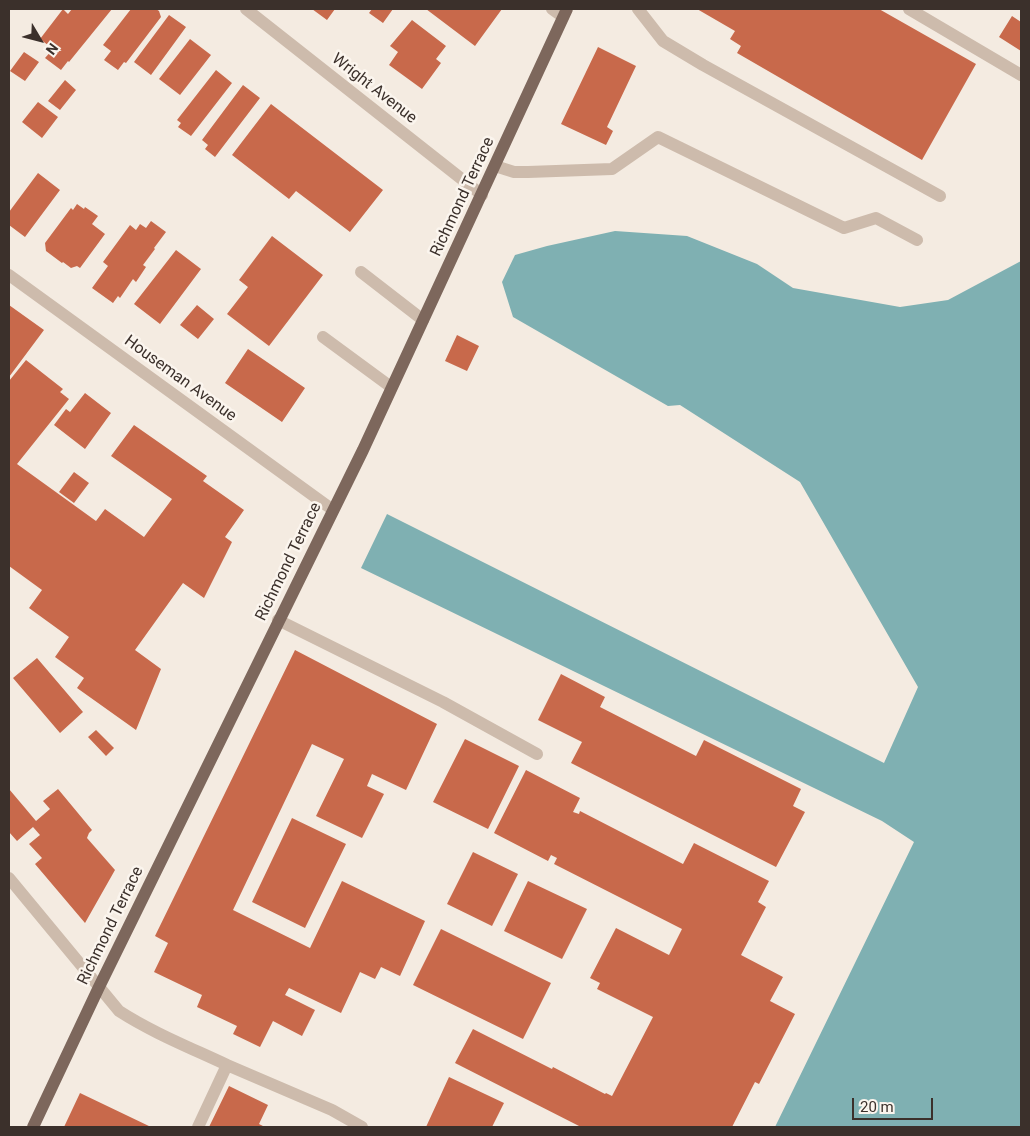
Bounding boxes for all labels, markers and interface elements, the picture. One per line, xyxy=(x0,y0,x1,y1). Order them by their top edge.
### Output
north arrow xyxy=(15,15,65,65)
text: N xyxy=(43,40,61,58)
street label: Wright Avenue xyxy=(328,50,420,128)
street label: Richmond Terrace xyxy=(427,134,499,260)
street label: Houseman Avenue xyxy=(120,332,240,426)
street label: Richmond Terrace xyxy=(252,500,326,624)
street label: Richmond Terrace xyxy=(74,864,148,988)
scale bar xyxy=(855,1088,936,1120)
text: 20 m xyxy=(860,1098,894,1116)

